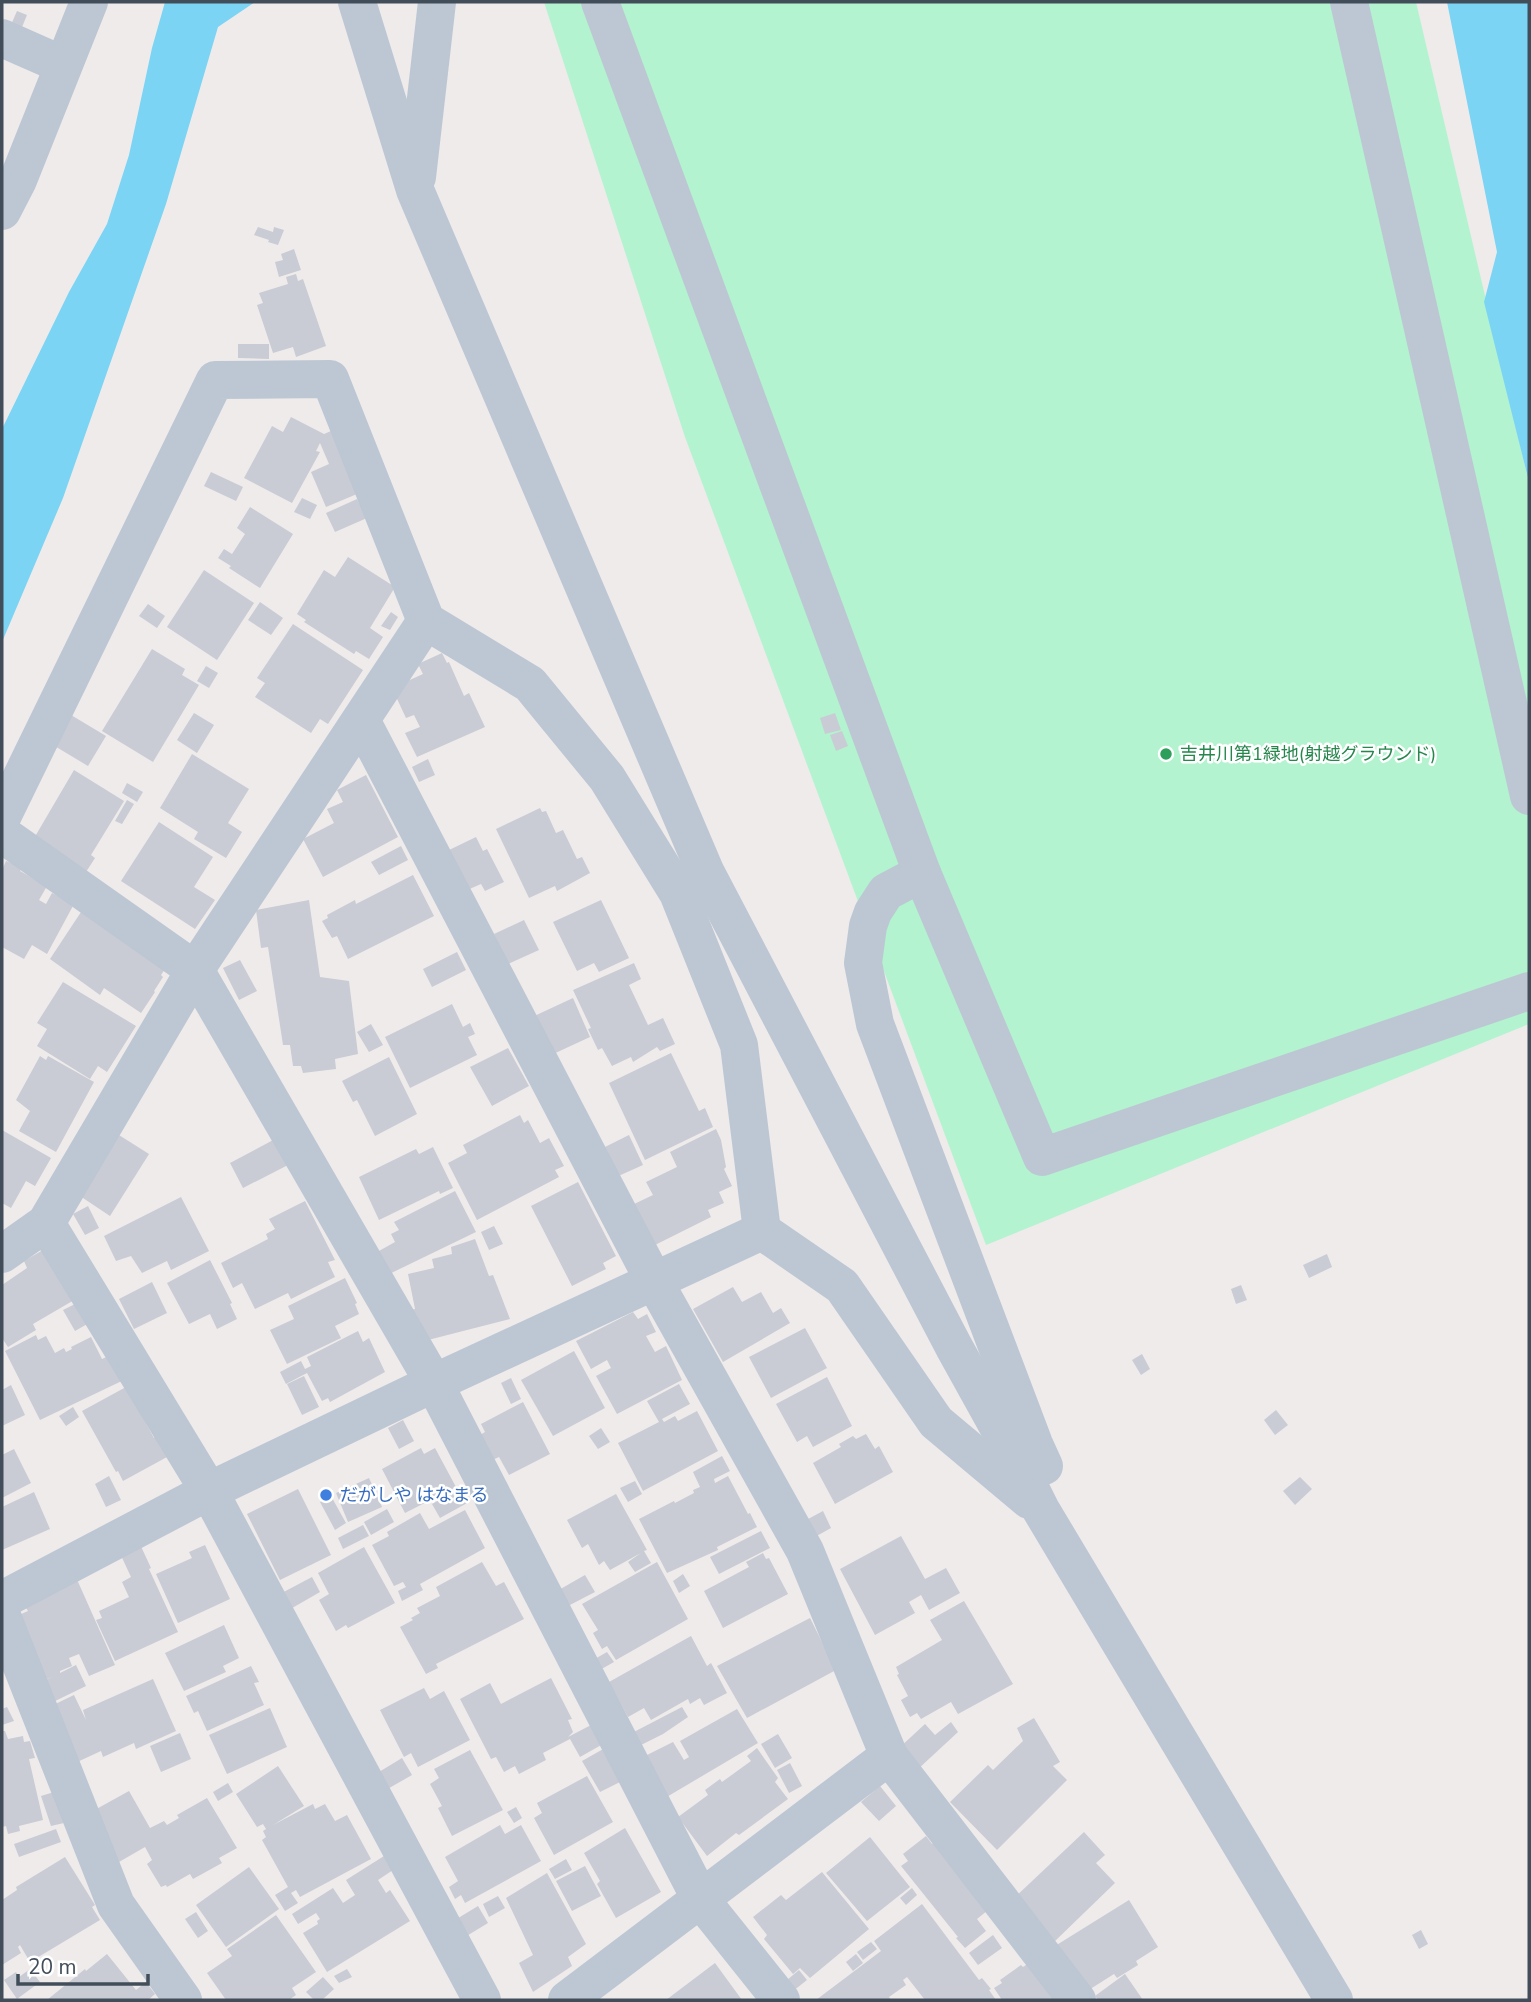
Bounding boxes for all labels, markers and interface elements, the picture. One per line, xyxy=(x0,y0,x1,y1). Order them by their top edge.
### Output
place label: 吉井川第1緑地(射越グラウンド) xyxy=(1180,742,1436,766)
marker: 吉井川第1緑地(射越グラウンド) xyxy=(1158,746,1174,762)
place label: だがしや はなまる xyxy=(340,1483,488,1507)
marker: だがしや はなまる xyxy=(318,1487,334,1503)
scale bar xyxy=(18,1942,147,1986)
text: 20 m xyxy=(28,1953,77,1981)

